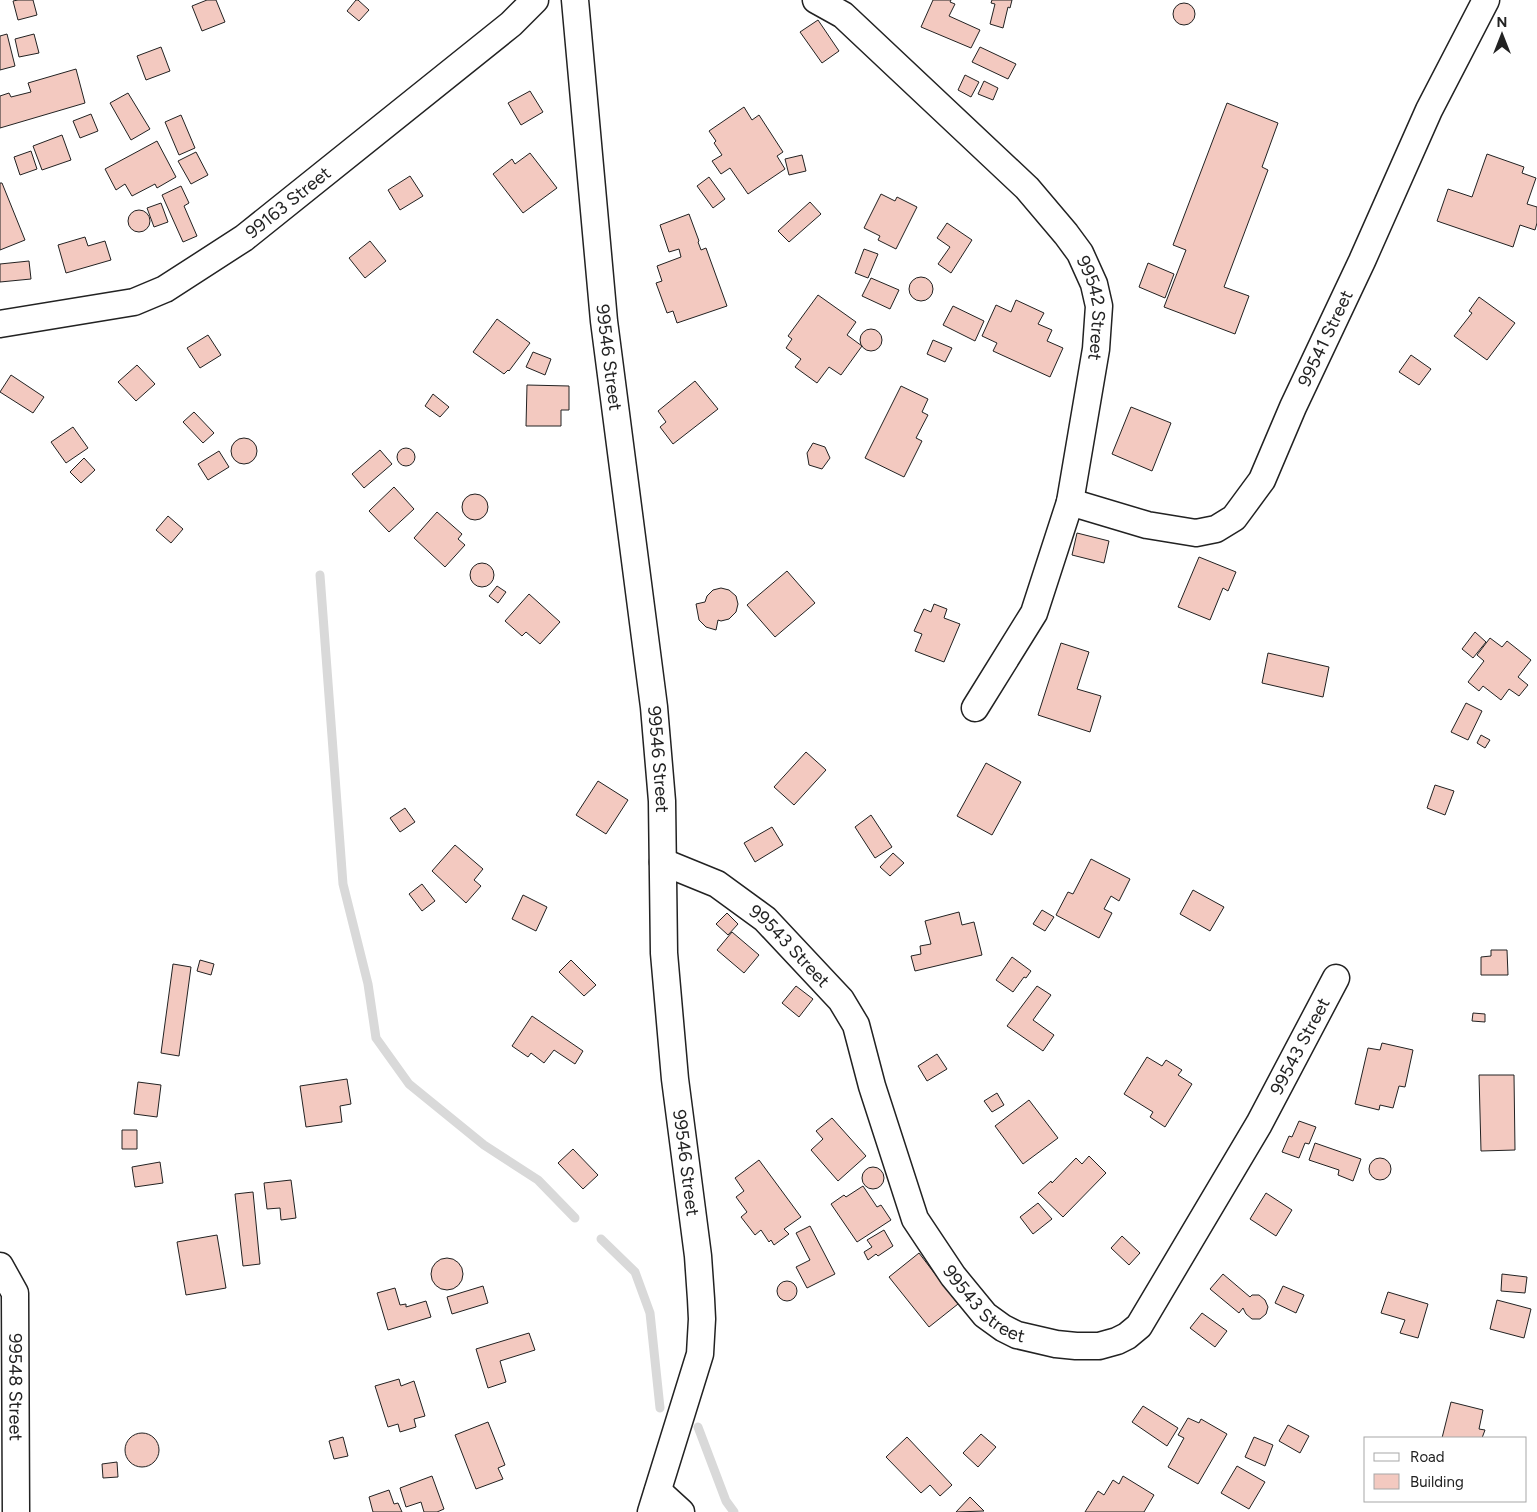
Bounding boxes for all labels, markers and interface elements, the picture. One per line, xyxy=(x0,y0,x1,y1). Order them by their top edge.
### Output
north arrow xyxy=(1477,10,1527,60)
text: N xyxy=(1497,14,1507,31)
street label: 99163 Street xyxy=(241,162,335,243)
street label: 99542 Street xyxy=(1072,252,1110,362)
street label: 99541 Street xyxy=(1293,286,1358,390)
street label: 99546 Street xyxy=(592,303,627,412)
street label: 99546 Street xyxy=(643,705,673,813)
street label: 99543 Street xyxy=(745,900,834,992)
street label: 99543 Street xyxy=(1265,994,1335,1099)
street label: 99546 Street xyxy=(668,1108,704,1218)
street label: 99543 Street xyxy=(938,1261,1027,1347)
street label: 99548 Street xyxy=(4,1333,27,1441)
legend xyxy=(1364,1437,1527,1502)
text: Road xyxy=(1410,1448,1445,1466)
text: Building xyxy=(1410,1473,1464,1491)

